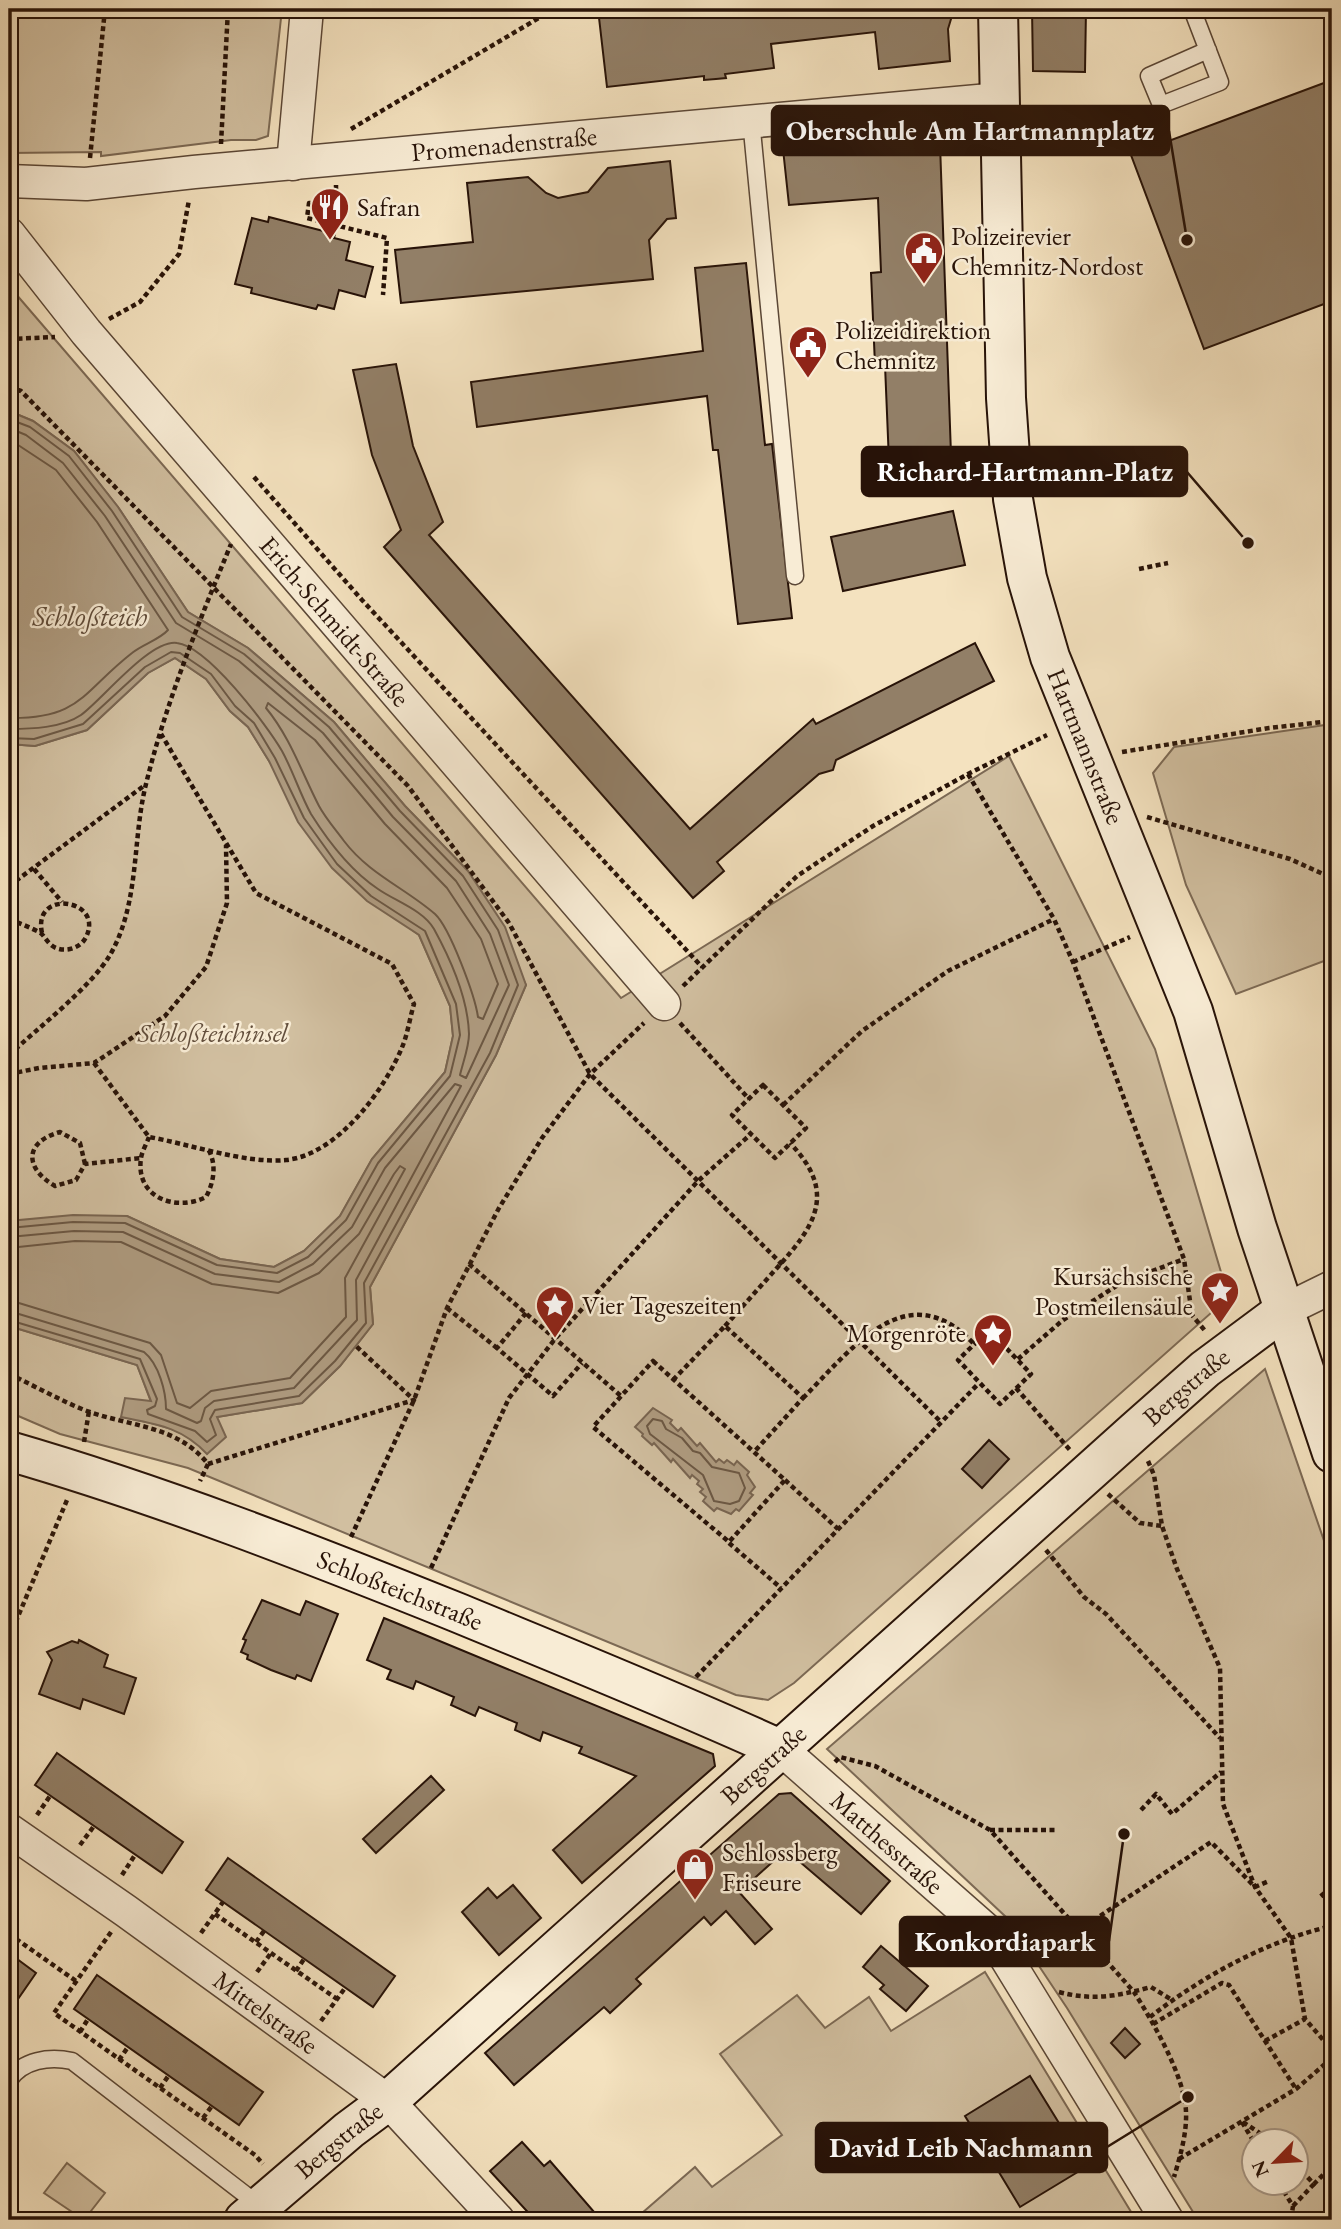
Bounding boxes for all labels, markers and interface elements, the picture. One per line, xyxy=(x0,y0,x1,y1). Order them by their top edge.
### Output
callout: Oberschule Am Hartmannplatz xyxy=(772,106,1169,155)
text: Oberschule Am Hartmannplatz xyxy=(786,112,1154,148)
street label: Promenadenstraße xyxy=(410,119,598,169)
restaurant icon: Safran xyxy=(309,186,351,241)
place label: Safran xyxy=(357,190,421,224)
place label: Polizeirevier Chemnitz-Nordost xyxy=(951,219,1143,283)
public building icon: Polizeirevier Chemnitz-Nordost xyxy=(903,230,945,285)
place label: Polizeidirektion Chemnitz xyxy=(835,313,991,377)
public building icon: Polizeidirektion Chemnitz xyxy=(787,324,829,379)
callout: Richard-Hartmann-Platz xyxy=(862,447,1187,496)
text: Richard-Hartmann-Platz xyxy=(877,453,1173,489)
street label: Erich-Schmidt-Straße xyxy=(252,529,418,714)
water label: Schloßteich xyxy=(31,598,148,634)
street label: Hartmannstraße xyxy=(1039,663,1133,829)
park label: Schloßteichinsel xyxy=(137,1016,289,1050)
place label: Kursächsische Postmeilensäule xyxy=(1035,1259,1193,1323)
place icon: Kursächsische Postmeilensäule xyxy=(1199,1270,1241,1325)
place icon: Vier Tageszeiten xyxy=(534,1284,576,1339)
place label: Vier Tageszeiten xyxy=(582,1288,743,1322)
place icon: Morgenröte xyxy=(972,1312,1014,1367)
place label: Morgenröte xyxy=(847,1316,966,1350)
street label: Bergstraße xyxy=(1135,1340,1236,1433)
street label: Schloßteichstraße xyxy=(312,1542,488,1638)
street label: Bergstraße xyxy=(713,1717,813,1812)
street label: Matthesstraße xyxy=(823,1783,951,1902)
place label: Schlossberg Friseure xyxy=(722,1835,838,1899)
shop icon: Schlossberg Friseure xyxy=(674,1846,716,1901)
callout: Konkordiapark xyxy=(900,1917,1109,1966)
text: Konkordiapark xyxy=(914,1923,1096,1959)
street label: Mittelstraße xyxy=(207,1963,325,2062)
street label: Bergstraße xyxy=(287,2094,390,2186)
callout: David Leib Nachmann xyxy=(816,2123,1107,2172)
north arrow xyxy=(1240,2128,1310,2198)
text: David Leib Nachmann xyxy=(829,2129,1093,2165)
text: N xyxy=(1245,2156,1275,2181)

